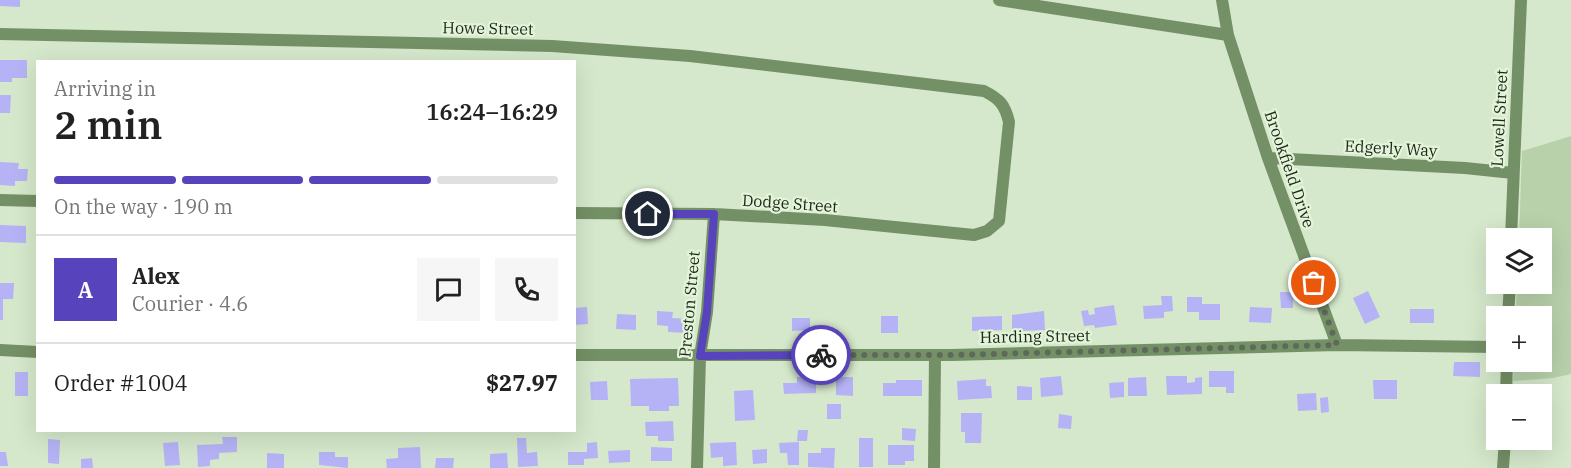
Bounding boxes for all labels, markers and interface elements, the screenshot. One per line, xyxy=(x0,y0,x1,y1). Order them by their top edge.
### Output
street label: Howe Street xyxy=(442,17,534,39)
street label: Lowell Street xyxy=(1486,68,1512,167)
text: Arriving in xyxy=(54,75,156,102)
text: 16:24–16:29 xyxy=(426,97,558,126)
text: 2 min xyxy=(54,99,162,150)
street label: Brookfield Drive xyxy=(1261,108,1319,230)
street label: Edgerly Way xyxy=(1344,136,1438,160)
pin xyxy=(622,188,673,239)
street label: Dodge Street xyxy=(741,190,839,216)
text: On the way · 190 m xyxy=(54,193,233,220)
icon: home xyxy=(631,197,664,230)
map controls xyxy=(1486,228,1552,450)
button: layers xyxy=(1486,228,1552,294)
street label: Preston Street xyxy=(674,250,704,358)
pin xyxy=(1288,257,1339,308)
button: chat xyxy=(417,258,480,321)
button: phone xyxy=(495,258,558,321)
text: Alex xyxy=(132,261,180,290)
icon: bag xyxy=(1297,266,1330,299)
text: A xyxy=(78,275,93,304)
text: Courier · 4.6 xyxy=(132,290,248,317)
button: + xyxy=(1486,306,1552,372)
courier xyxy=(791,325,851,385)
street label: Harding Street xyxy=(979,325,1091,347)
icon: bike xyxy=(805,339,838,372)
text: Order #1004 xyxy=(54,368,188,397)
text: $27.97 xyxy=(486,368,558,397)
button: − xyxy=(1486,384,1552,450)

